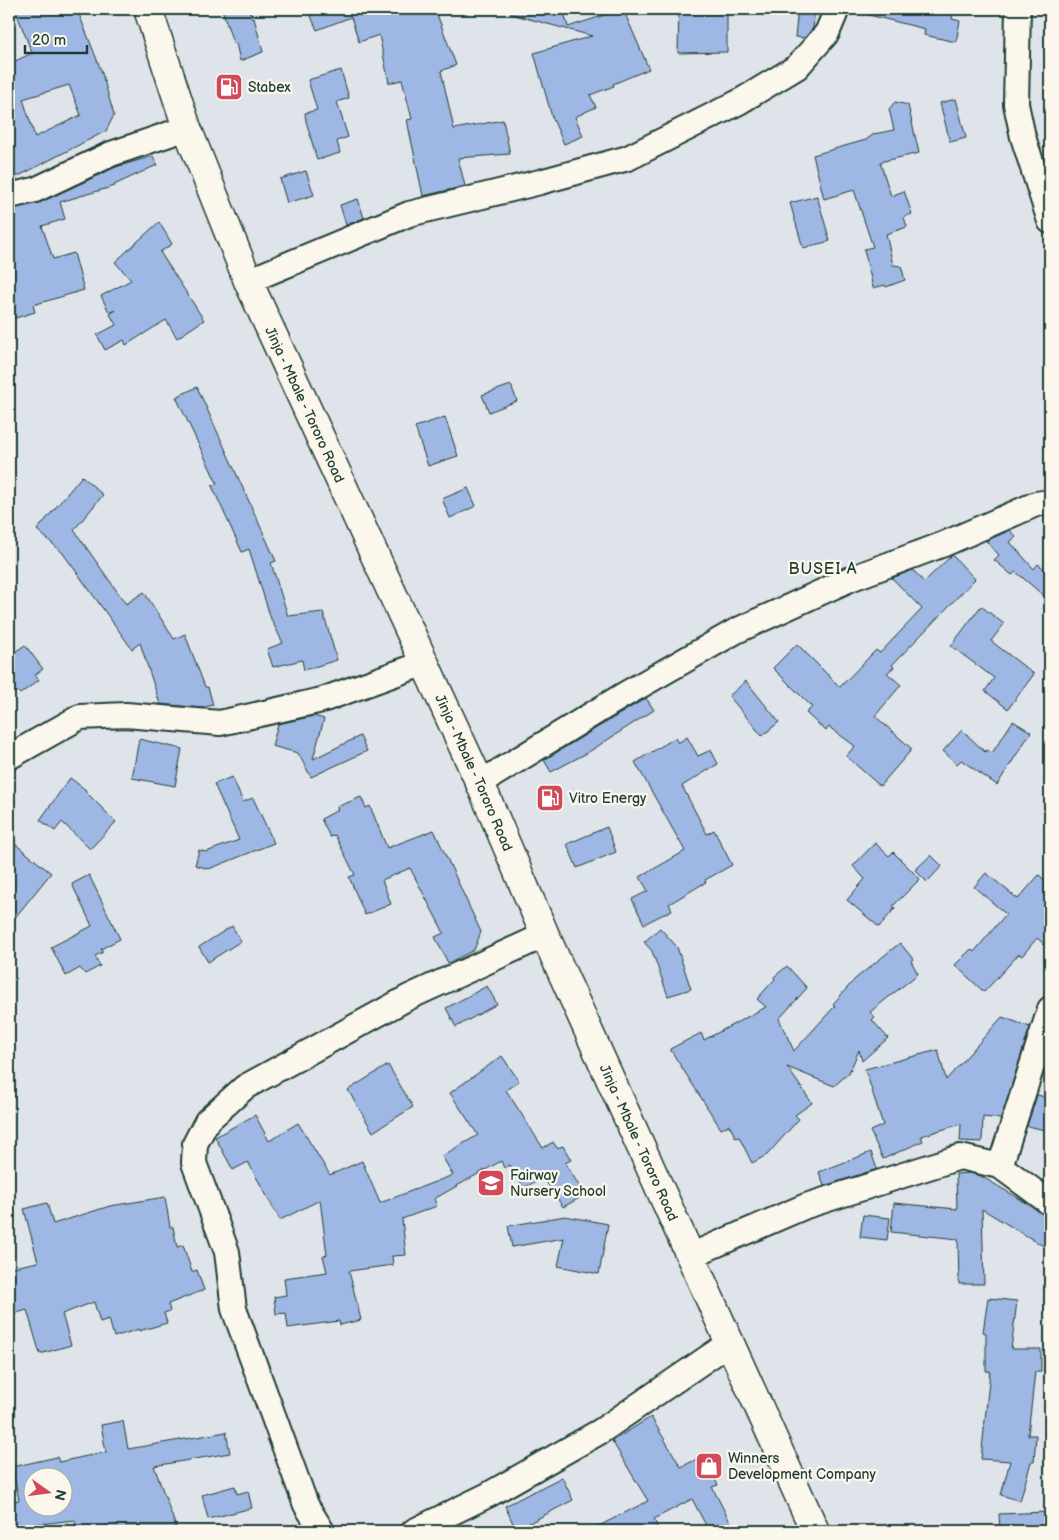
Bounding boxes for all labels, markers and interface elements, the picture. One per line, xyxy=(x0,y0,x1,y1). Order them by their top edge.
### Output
scale bar xyxy=(25,22,88,54)
text: 20 m xyxy=(32,31,66,50)
fuel station icon: Stabex xyxy=(214,72,244,102)
place label: Stabex xyxy=(248,79,291,96)
street label: Jinja - Mbale - Tororo Road xyxy=(262,324,348,485)
district label: BUSEI A xyxy=(789,560,857,579)
street label: Jinja - Mbale - Tororo Road xyxy=(432,691,517,854)
fuel station icon: Vitro Energy xyxy=(535,783,565,813)
place label: Vitro Energy xyxy=(569,790,647,807)
street label: Jinja - Mbale - Tororo Road xyxy=(596,1061,682,1223)
place label: Fairway Nursery School xyxy=(510,1167,606,1200)
school or university icon: Fairway Nursery School xyxy=(476,1168,506,1198)
place label: Winners Development Company xyxy=(728,1450,876,1483)
shop icon: Winners Development Company xyxy=(694,1451,724,1481)
north arrow xyxy=(22,1468,72,1518)
text: N xyxy=(51,1488,70,1502)

